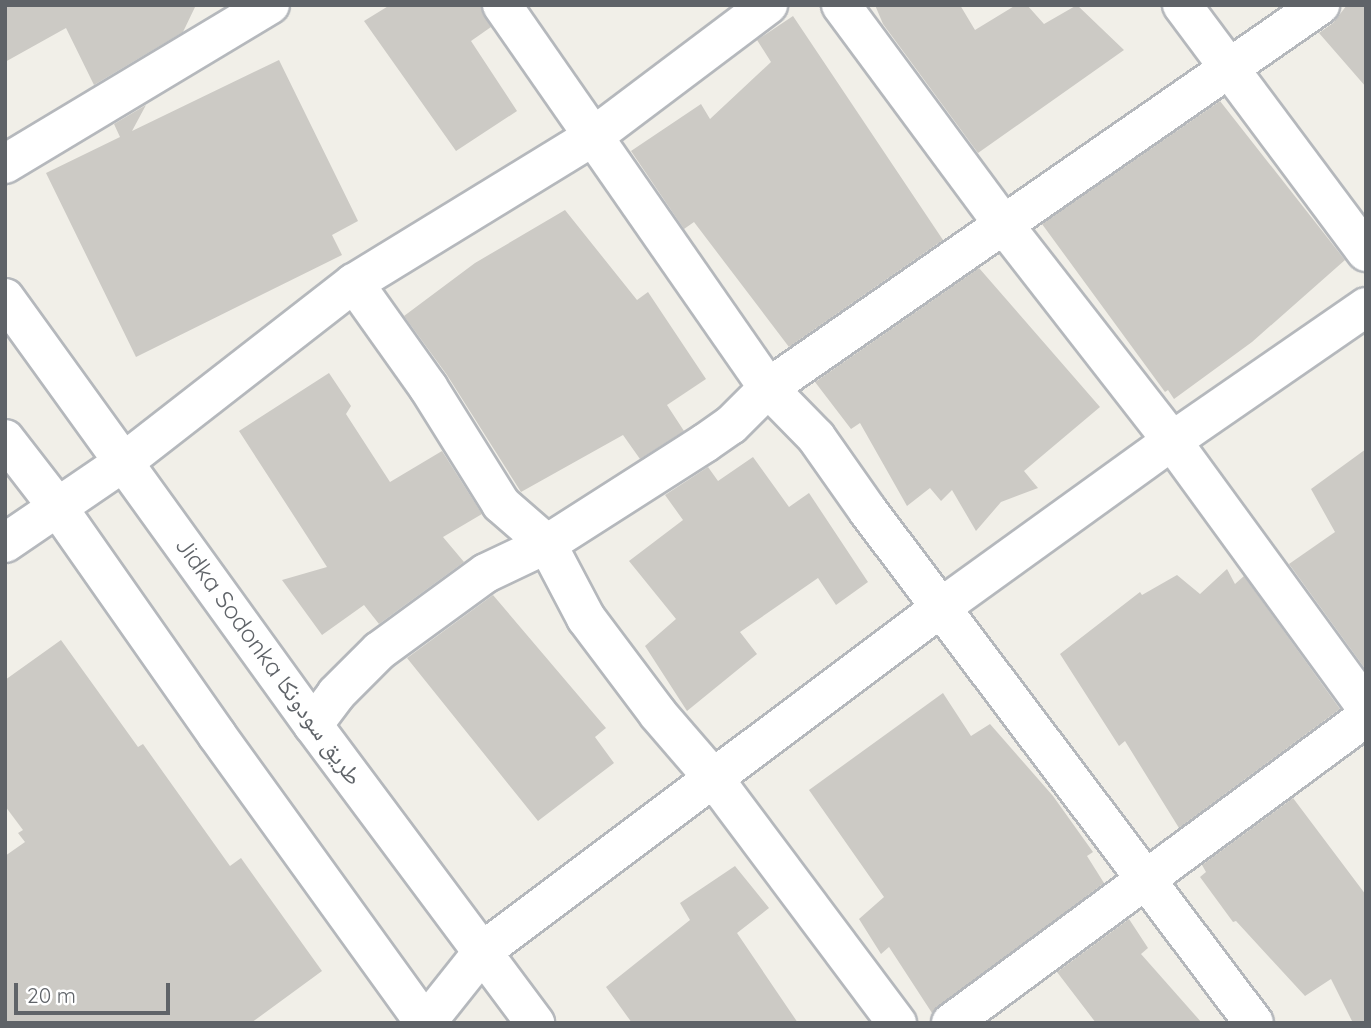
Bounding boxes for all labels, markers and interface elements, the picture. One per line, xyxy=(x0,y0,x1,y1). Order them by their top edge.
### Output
street label: Jidka Sodonka طريق سودونكا xyxy=(169,531,369,791)
scale bar xyxy=(18,968,173,1012)
text: 20 m xyxy=(27,982,76,1008)

